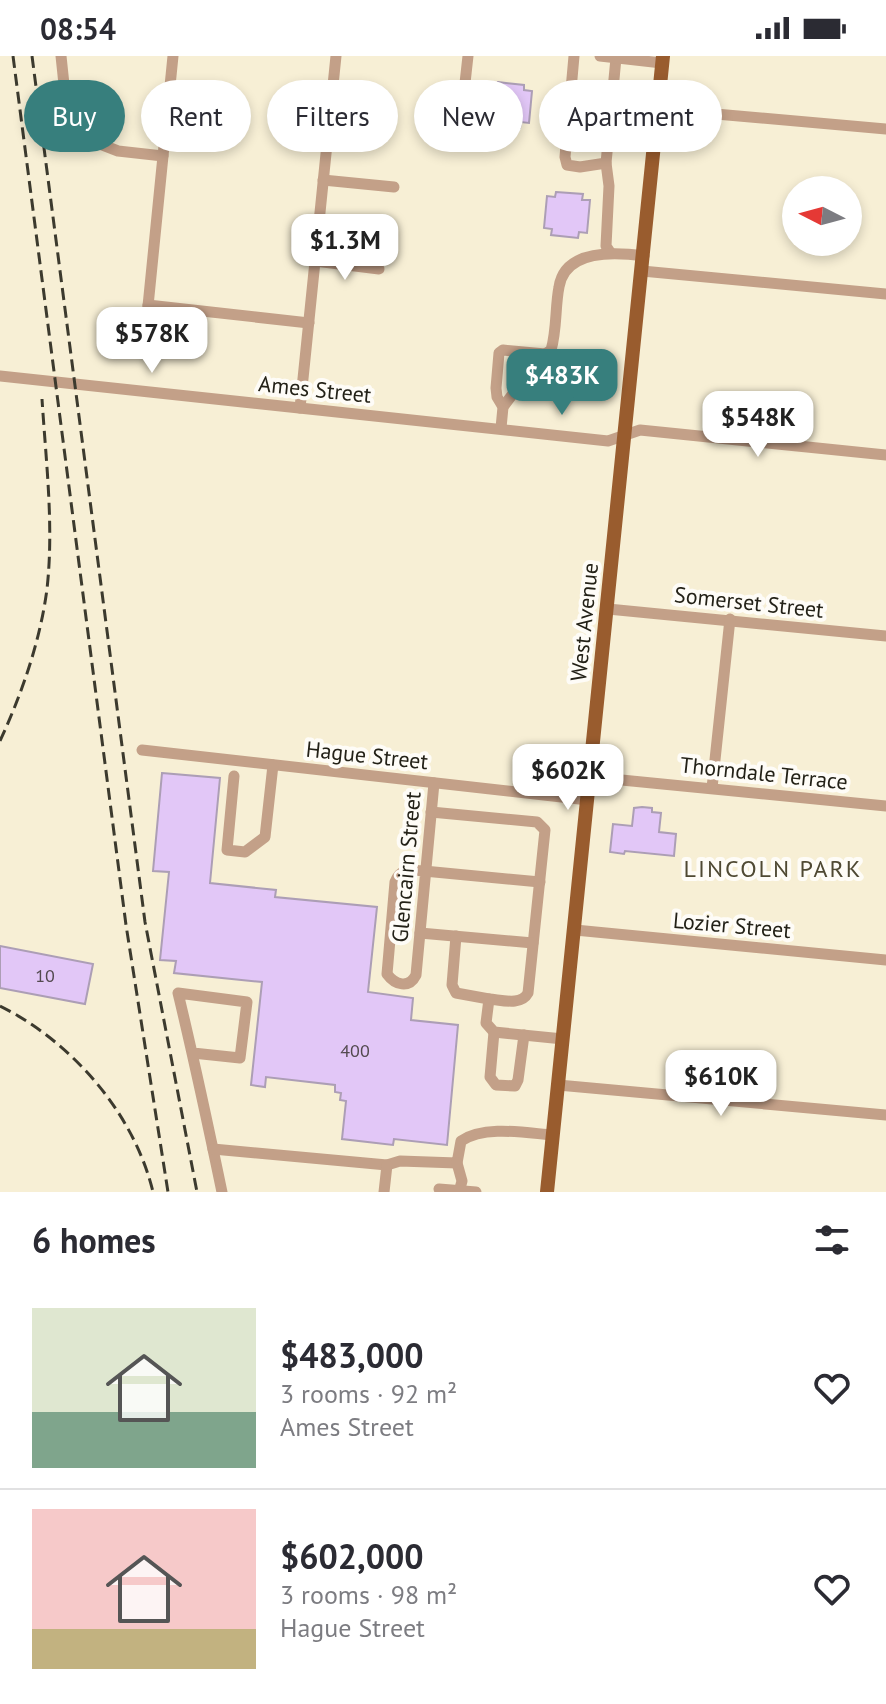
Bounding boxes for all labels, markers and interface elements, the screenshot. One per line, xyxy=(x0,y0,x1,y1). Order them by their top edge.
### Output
text: 08:54 xyxy=(40,9,116,48)
chip: Buy xyxy=(24,80,125,152)
chip: Rent xyxy=(141,80,251,152)
chip: Filters xyxy=(267,80,398,152)
chip: New xyxy=(414,80,523,152)
chip: Apartment xyxy=(539,80,722,152)
north arrow xyxy=(782,176,862,256)
map controls xyxy=(782,176,862,256)
pin: $1.3M xyxy=(289,214,401,282)
text: $1.3M xyxy=(309,223,381,256)
pin: $578K xyxy=(96,307,208,375)
text: $578K xyxy=(114,316,190,349)
pin: $483K xyxy=(506,349,618,417)
text: $483K xyxy=(524,358,600,391)
street label: Ames Street xyxy=(257,369,373,409)
pin: $548K xyxy=(702,391,814,459)
text: $548K xyxy=(720,400,796,433)
street label: West Avenue xyxy=(564,561,604,683)
street label: Somerset Street xyxy=(673,580,826,624)
street label: Hague Street xyxy=(305,735,430,775)
pin: $602K xyxy=(512,744,624,812)
street label: Thorndale Terrace xyxy=(679,750,849,796)
text: $602K xyxy=(530,753,606,786)
street label: Glencairn Street xyxy=(385,790,427,944)
district label: LINCOLN PARK xyxy=(684,853,862,884)
street label: Lozier Street xyxy=(672,906,793,944)
house number: 10 xyxy=(35,964,55,987)
house number: 400 xyxy=(340,1039,370,1062)
pin: $610K xyxy=(665,1050,777,1118)
text: $610K xyxy=(683,1059,759,1092)
text: 6 homes xyxy=(32,1218,156,1262)
icon: filters xyxy=(810,1218,854,1262)
text: $483,000 xyxy=(280,1333,424,1377)
icon: home xyxy=(96,1340,192,1436)
icon: heart xyxy=(810,1366,854,1410)
text: 3 rooms · 92 m² xyxy=(280,1377,457,1410)
text: Ames Street xyxy=(280,1410,414,1443)
text: $602,000 xyxy=(280,1534,424,1578)
icon: home xyxy=(96,1541,192,1637)
icon: heart xyxy=(810,1567,854,1611)
text: 3 rooms · 98 m² xyxy=(280,1578,457,1611)
text: Hague Street xyxy=(280,1611,425,1644)

